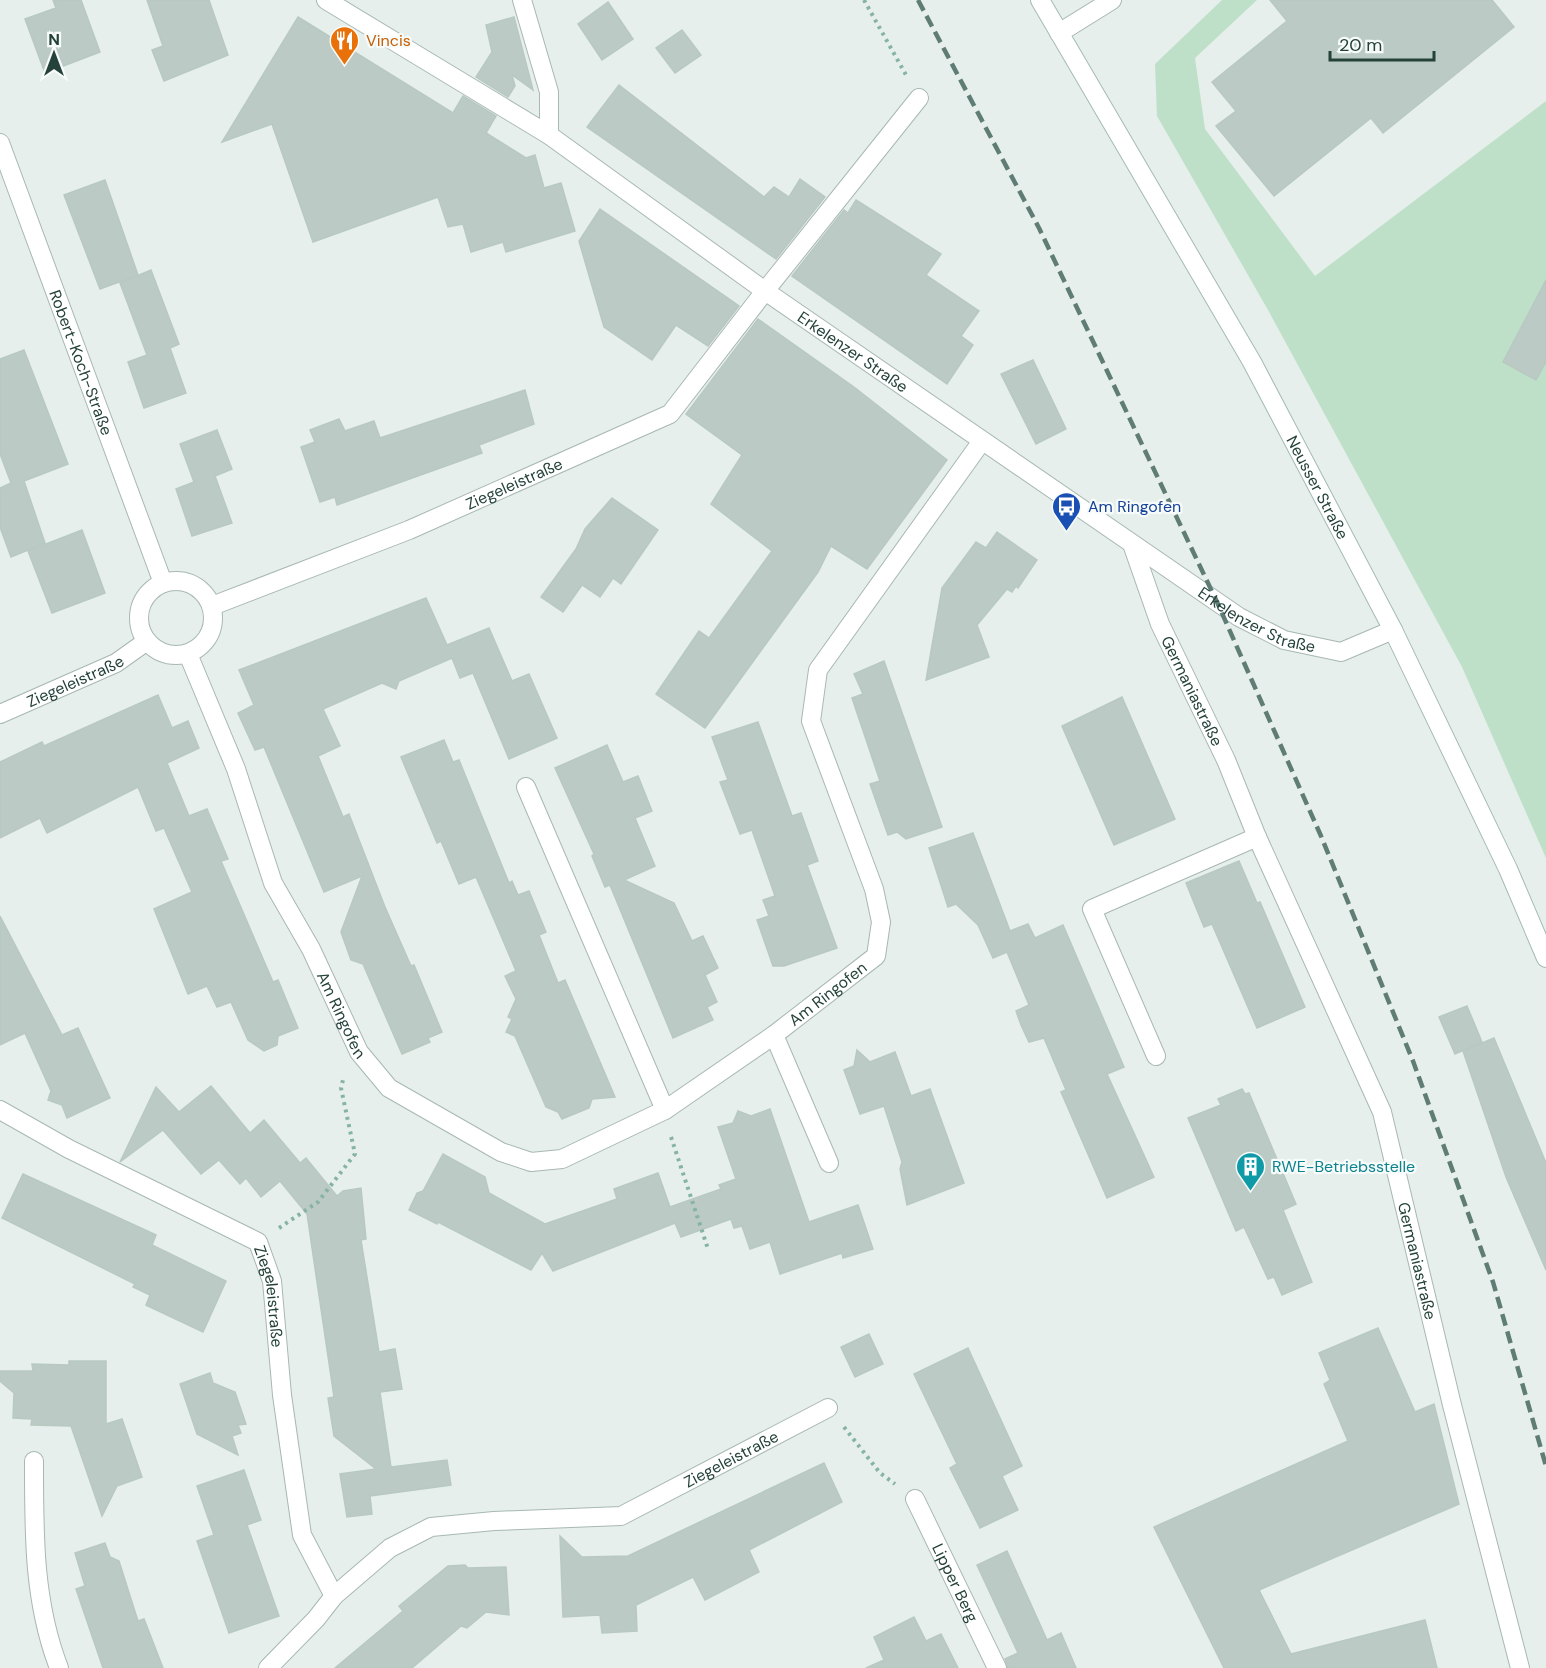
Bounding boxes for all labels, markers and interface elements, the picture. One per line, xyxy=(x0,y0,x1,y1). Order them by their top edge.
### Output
north arrow xyxy=(24,24,84,84)
restaurant icon: Vincis xyxy=(329,24,361,66)
scale bar xyxy=(1330,24,1434,62)
text: N xyxy=(48,29,60,50)
place label: Vincis xyxy=(366,30,411,51)
text: 20 m xyxy=(1339,33,1382,57)
street label: Robert-Koch-Straße xyxy=(44,287,117,438)
street label: Erkelenzer Straße xyxy=(793,307,912,397)
street label: Neusser Straße xyxy=(1282,432,1353,543)
street label: Ziegeleistraße xyxy=(462,453,566,514)
bus stop icon: Am Ringofen xyxy=(1051,490,1083,532)
place label: Am Ringofen xyxy=(1088,496,1181,517)
street label: Erkelenzer Straße xyxy=(1194,582,1317,657)
street label: Germaniastraße xyxy=(1156,632,1228,750)
street label: Ziegeleistraße xyxy=(24,651,128,712)
street label: Am Ringofen xyxy=(785,957,871,1031)
street label: Am Ringofen xyxy=(312,968,370,1063)
building icon: RWE-Betriebsstelle xyxy=(1235,1150,1267,1192)
place label: RWE-Betriebsstelle xyxy=(1272,1156,1415,1177)
street label: Germaniastraße xyxy=(1393,1200,1441,1322)
street label: Ziegeleistraße xyxy=(249,1243,288,1348)
street label: Ziegeleistraße xyxy=(680,1426,782,1492)
street label: Lipper Berg xyxy=(927,1540,983,1626)

